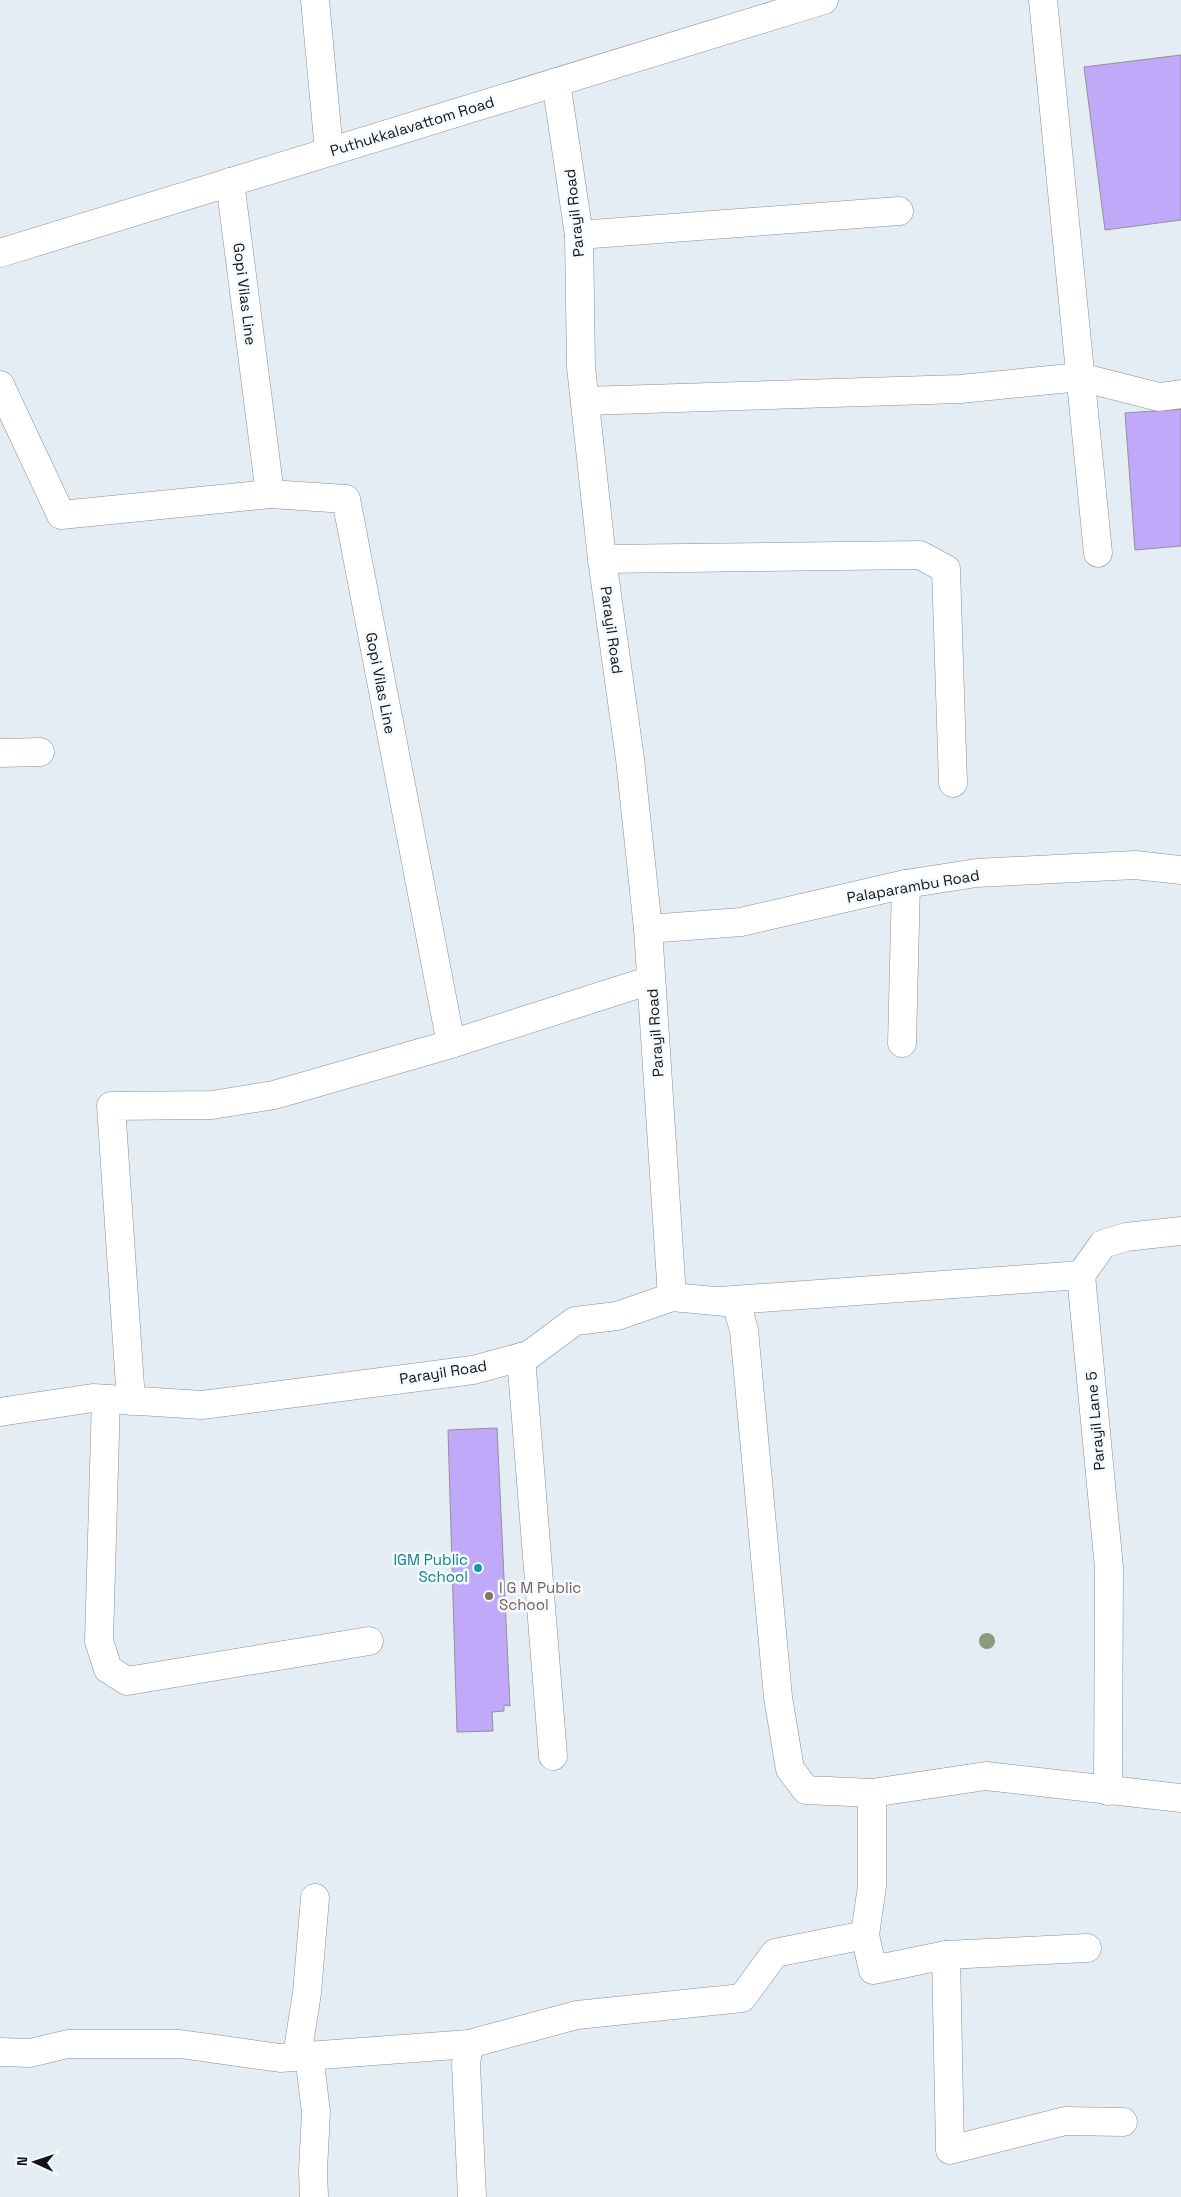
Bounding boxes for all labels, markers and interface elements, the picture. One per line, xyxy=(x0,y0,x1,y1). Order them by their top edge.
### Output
street label: Puthukkalavattom Road xyxy=(328,92,496,160)
street label: Parayil Road xyxy=(560,168,588,258)
street label: Gopi Vilas Line xyxy=(229,242,261,346)
street label: Parayil Road xyxy=(596,585,628,675)
street label: Gopi Vilas Line xyxy=(362,631,400,736)
street label: Palaparambu Road xyxy=(845,865,981,907)
street label: Parayil Road xyxy=(642,988,668,1078)
street label: Parayil Road xyxy=(398,1356,488,1388)
street label: Parayil Lane 5 xyxy=(1081,1371,1109,1471)
place label: IGM Public School xyxy=(393,1550,468,1586)
marker: IGM Public School xyxy=(472,1562,484,1574)
place label: I G M Public School xyxy=(499,1578,581,1614)
marker: I G M Public School xyxy=(483,1590,495,1602)
north arrow xyxy=(10,2137,60,2187)
text: N xyxy=(13,2156,31,2166)

